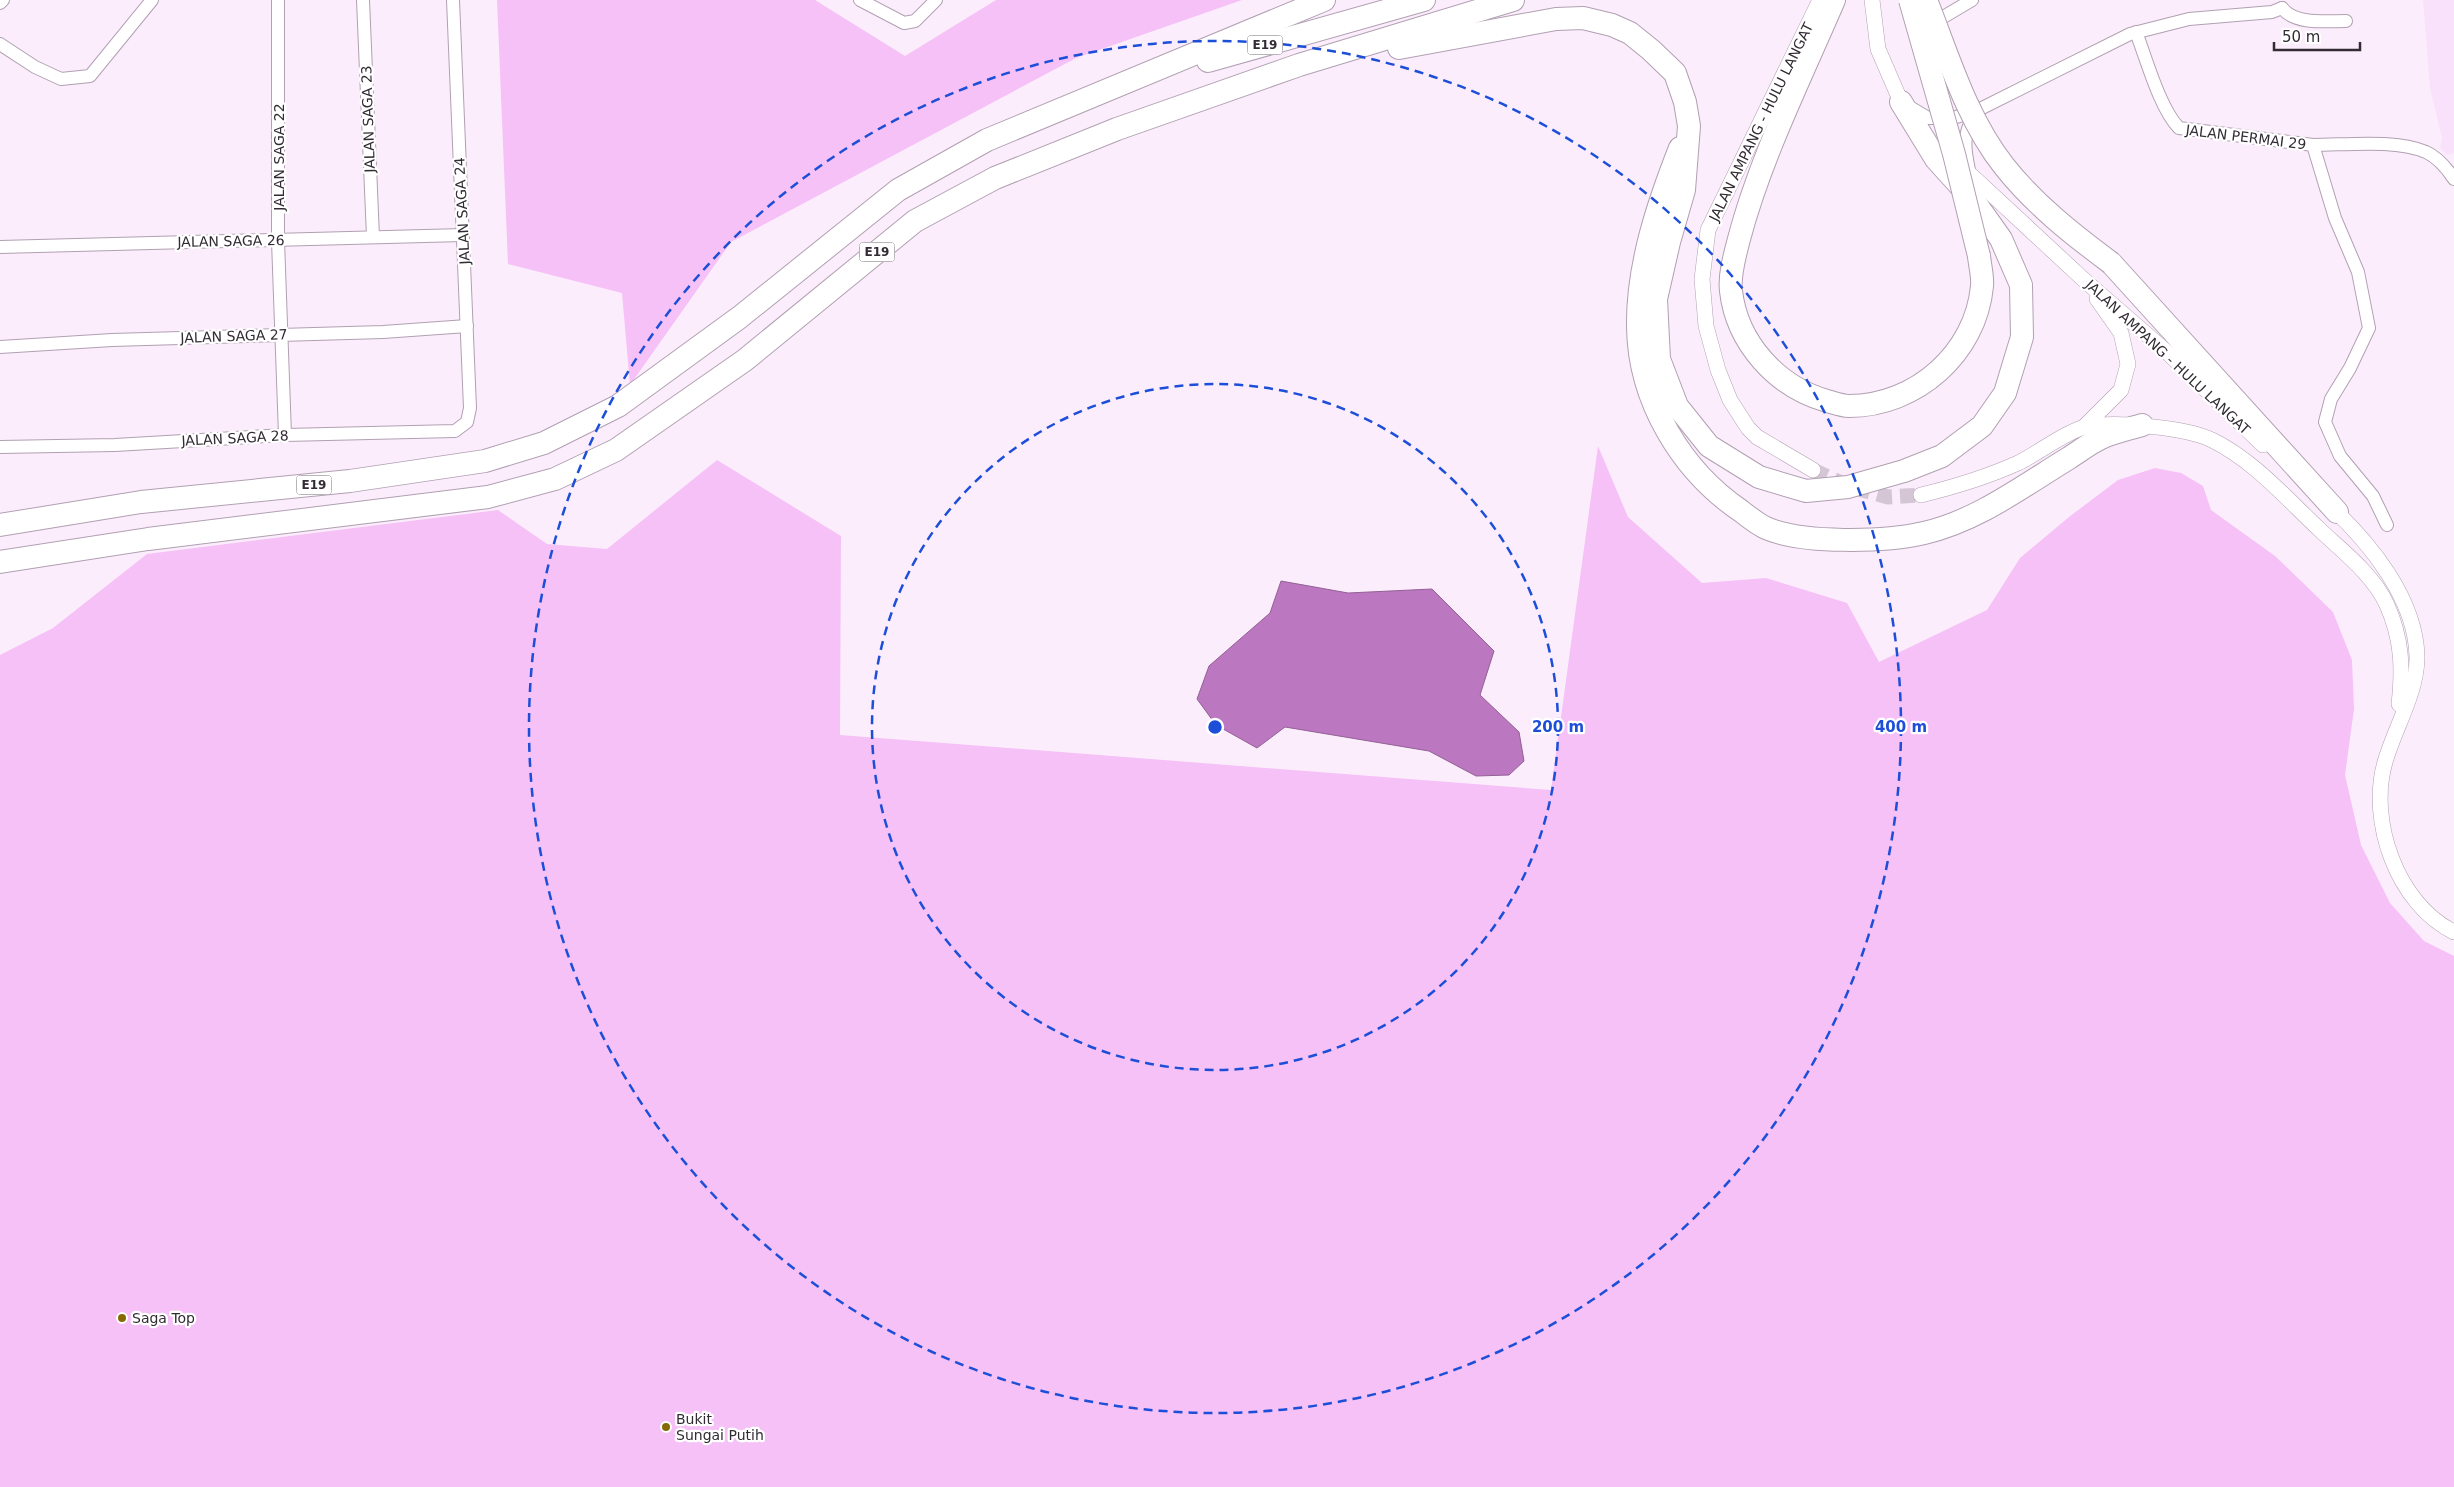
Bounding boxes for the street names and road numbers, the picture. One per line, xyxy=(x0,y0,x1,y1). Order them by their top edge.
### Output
street label: JALAN AMPANG - HULU LANGAT xyxy=(1705,20,1816,225)
road number: E19 xyxy=(1248,36,1282,54)
street label: JALAN SAGA 23 xyxy=(358,65,378,174)
street label: JALAN SAGA 22 xyxy=(271,103,287,212)
street label: JALAN PERMAI 29 xyxy=(2184,122,2307,152)
street label: JALAN SAGA 24 xyxy=(451,157,473,266)
street label: JALAN SAGA 26 xyxy=(176,232,285,250)
road number: E19 xyxy=(860,242,894,262)
street label: JALAN AMPANG - HULU LANGAT xyxy=(2082,276,2254,438)
street label: JALAN SAGA 27 xyxy=(179,326,288,346)
street label: JALAN SAGA 28 xyxy=(180,427,289,449)
road number: E19 xyxy=(296,476,332,494)

